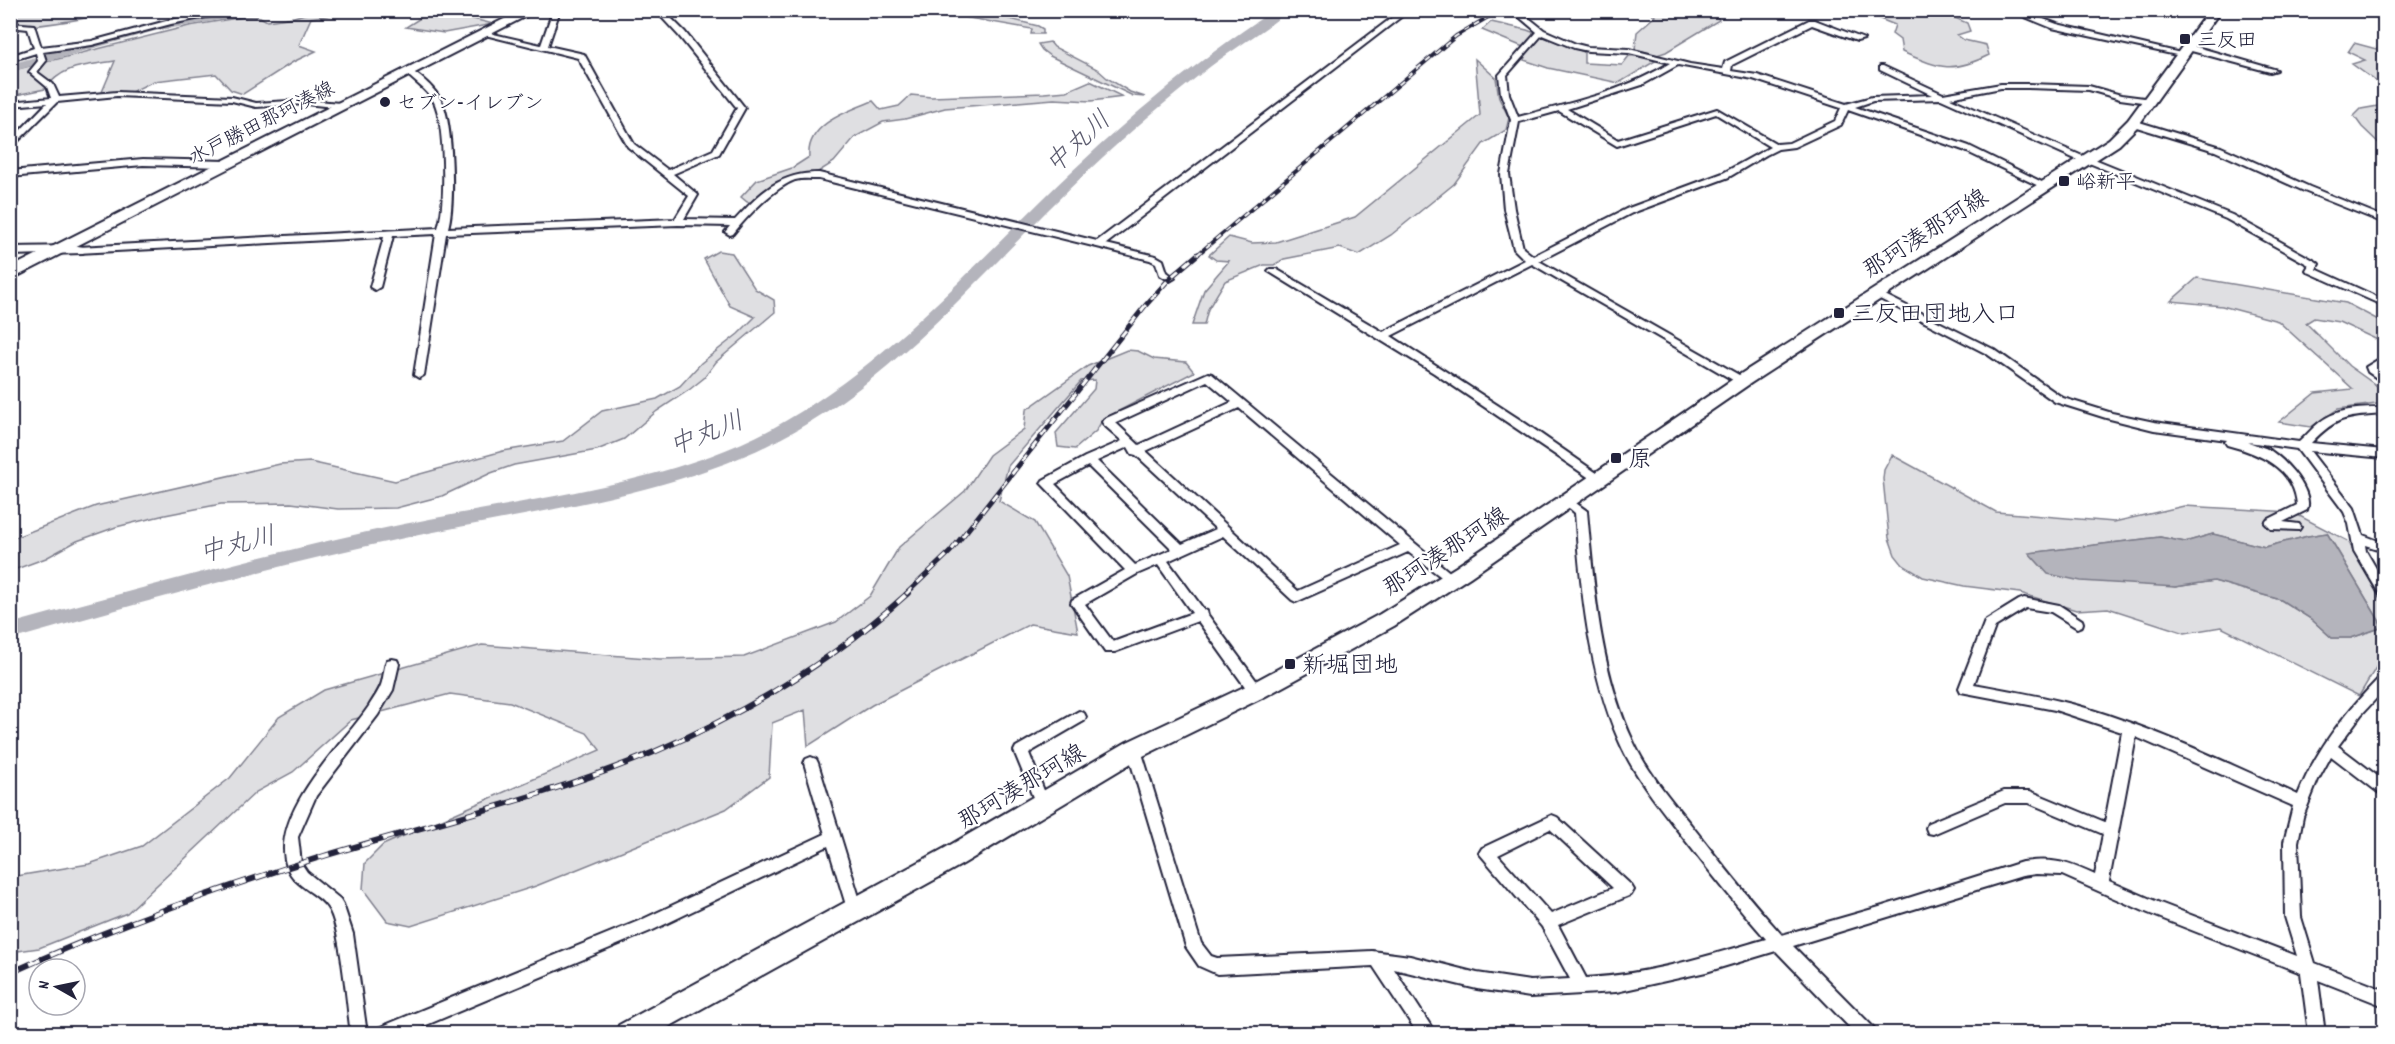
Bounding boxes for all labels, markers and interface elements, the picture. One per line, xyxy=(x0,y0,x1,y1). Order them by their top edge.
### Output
place label: 三反田 xyxy=(2197,28,2257,56)
marker: 三反田 xyxy=(2178,32,2192,46)
street label: 水戸勝田那珂湊線 xyxy=(185,76,340,173)
place label: セブン-イレブン xyxy=(397,91,544,119)
marker: セブン-イレブン xyxy=(378,95,392,109)
water label: 中丸川 xyxy=(1038,103,1121,184)
place label: 峪新平 xyxy=(2076,170,2136,198)
marker: 峪新平 xyxy=(2057,174,2071,188)
street label: 那珂湊那珂線 xyxy=(1857,182,1996,289)
place label: 三反田団地入口 xyxy=(1851,299,2019,333)
marker: 三反田団地入口 xyxy=(1832,306,1846,320)
water label: 中丸川 xyxy=(664,404,750,467)
place label: 原 xyxy=(1628,444,1652,478)
marker: 原 xyxy=(1609,451,1623,465)
street label: 那珂湊那珂線 xyxy=(1377,500,1516,607)
water label: 中丸川 xyxy=(196,519,280,574)
place label: 新堀団地 xyxy=(1302,650,1398,684)
marker: 新堀団地 xyxy=(1283,657,1297,671)
street label: 那珂湊那珂線 xyxy=(952,737,1093,840)
north arrow xyxy=(27,957,87,1017)
text: N xyxy=(33,979,57,991)

